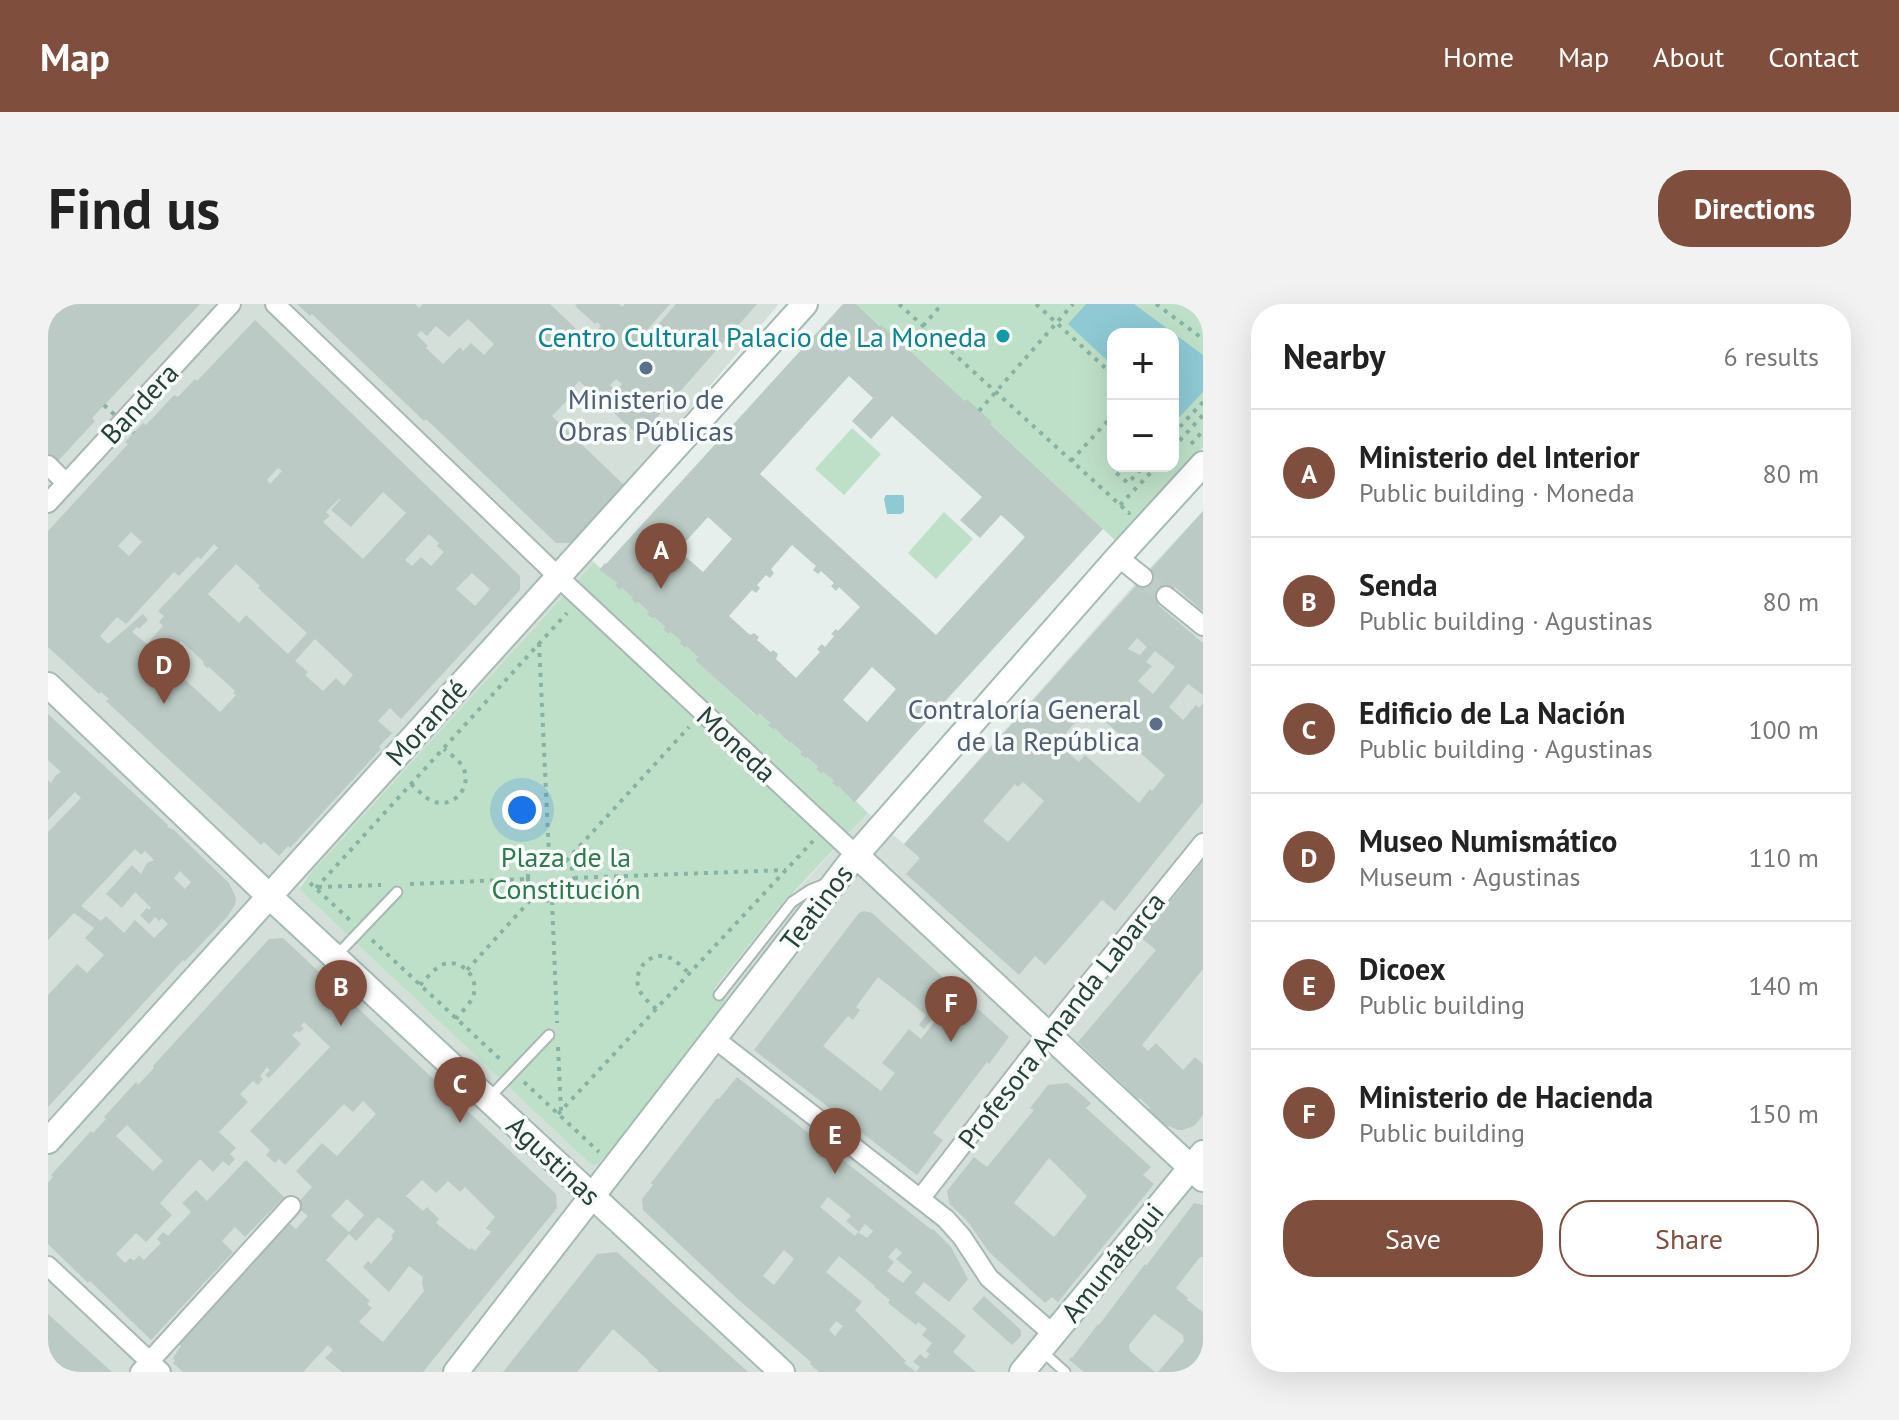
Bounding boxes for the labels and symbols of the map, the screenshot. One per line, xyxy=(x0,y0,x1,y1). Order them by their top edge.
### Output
place label: Centro Cultural Palacio de La Moneda xyxy=(538,318,987,355)
marker: Centro Cultural Palacio de La Moneda xyxy=(994,327,1012,345)
street label: Bandera xyxy=(92,354,186,452)
marker: Ministerio de Obras Públicas xyxy=(637,359,655,377)
place label: Ministerio de Obras Públicas xyxy=(558,380,734,449)
pin: A xyxy=(635,523,687,589)
pin: D xyxy=(138,638,190,704)
street label: Morandé xyxy=(377,671,475,773)
place label: Contraloría General de la República xyxy=(908,690,1140,759)
street label: Moneda xyxy=(689,698,785,790)
marker: Contraloría General de la República xyxy=(1147,715,1165,733)
your location xyxy=(502,790,542,830)
park label: Plaza de la Constitución xyxy=(491,838,641,907)
street label: Teatinos xyxy=(771,856,861,958)
street label: Profesora Amanda Labarca xyxy=(949,884,1173,1156)
pin: B xyxy=(315,960,367,1026)
pin: F xyxy=(925,976,977,1042)
pin: C xyxy=(434,1057,486,1123)
street label: Agustinas xyxy=(499,1107,609,1213)
pin: E xyxy=(809,1108,861,1174)
street label: Amunátegui xyxy=(1052,1194,1172,1330)

